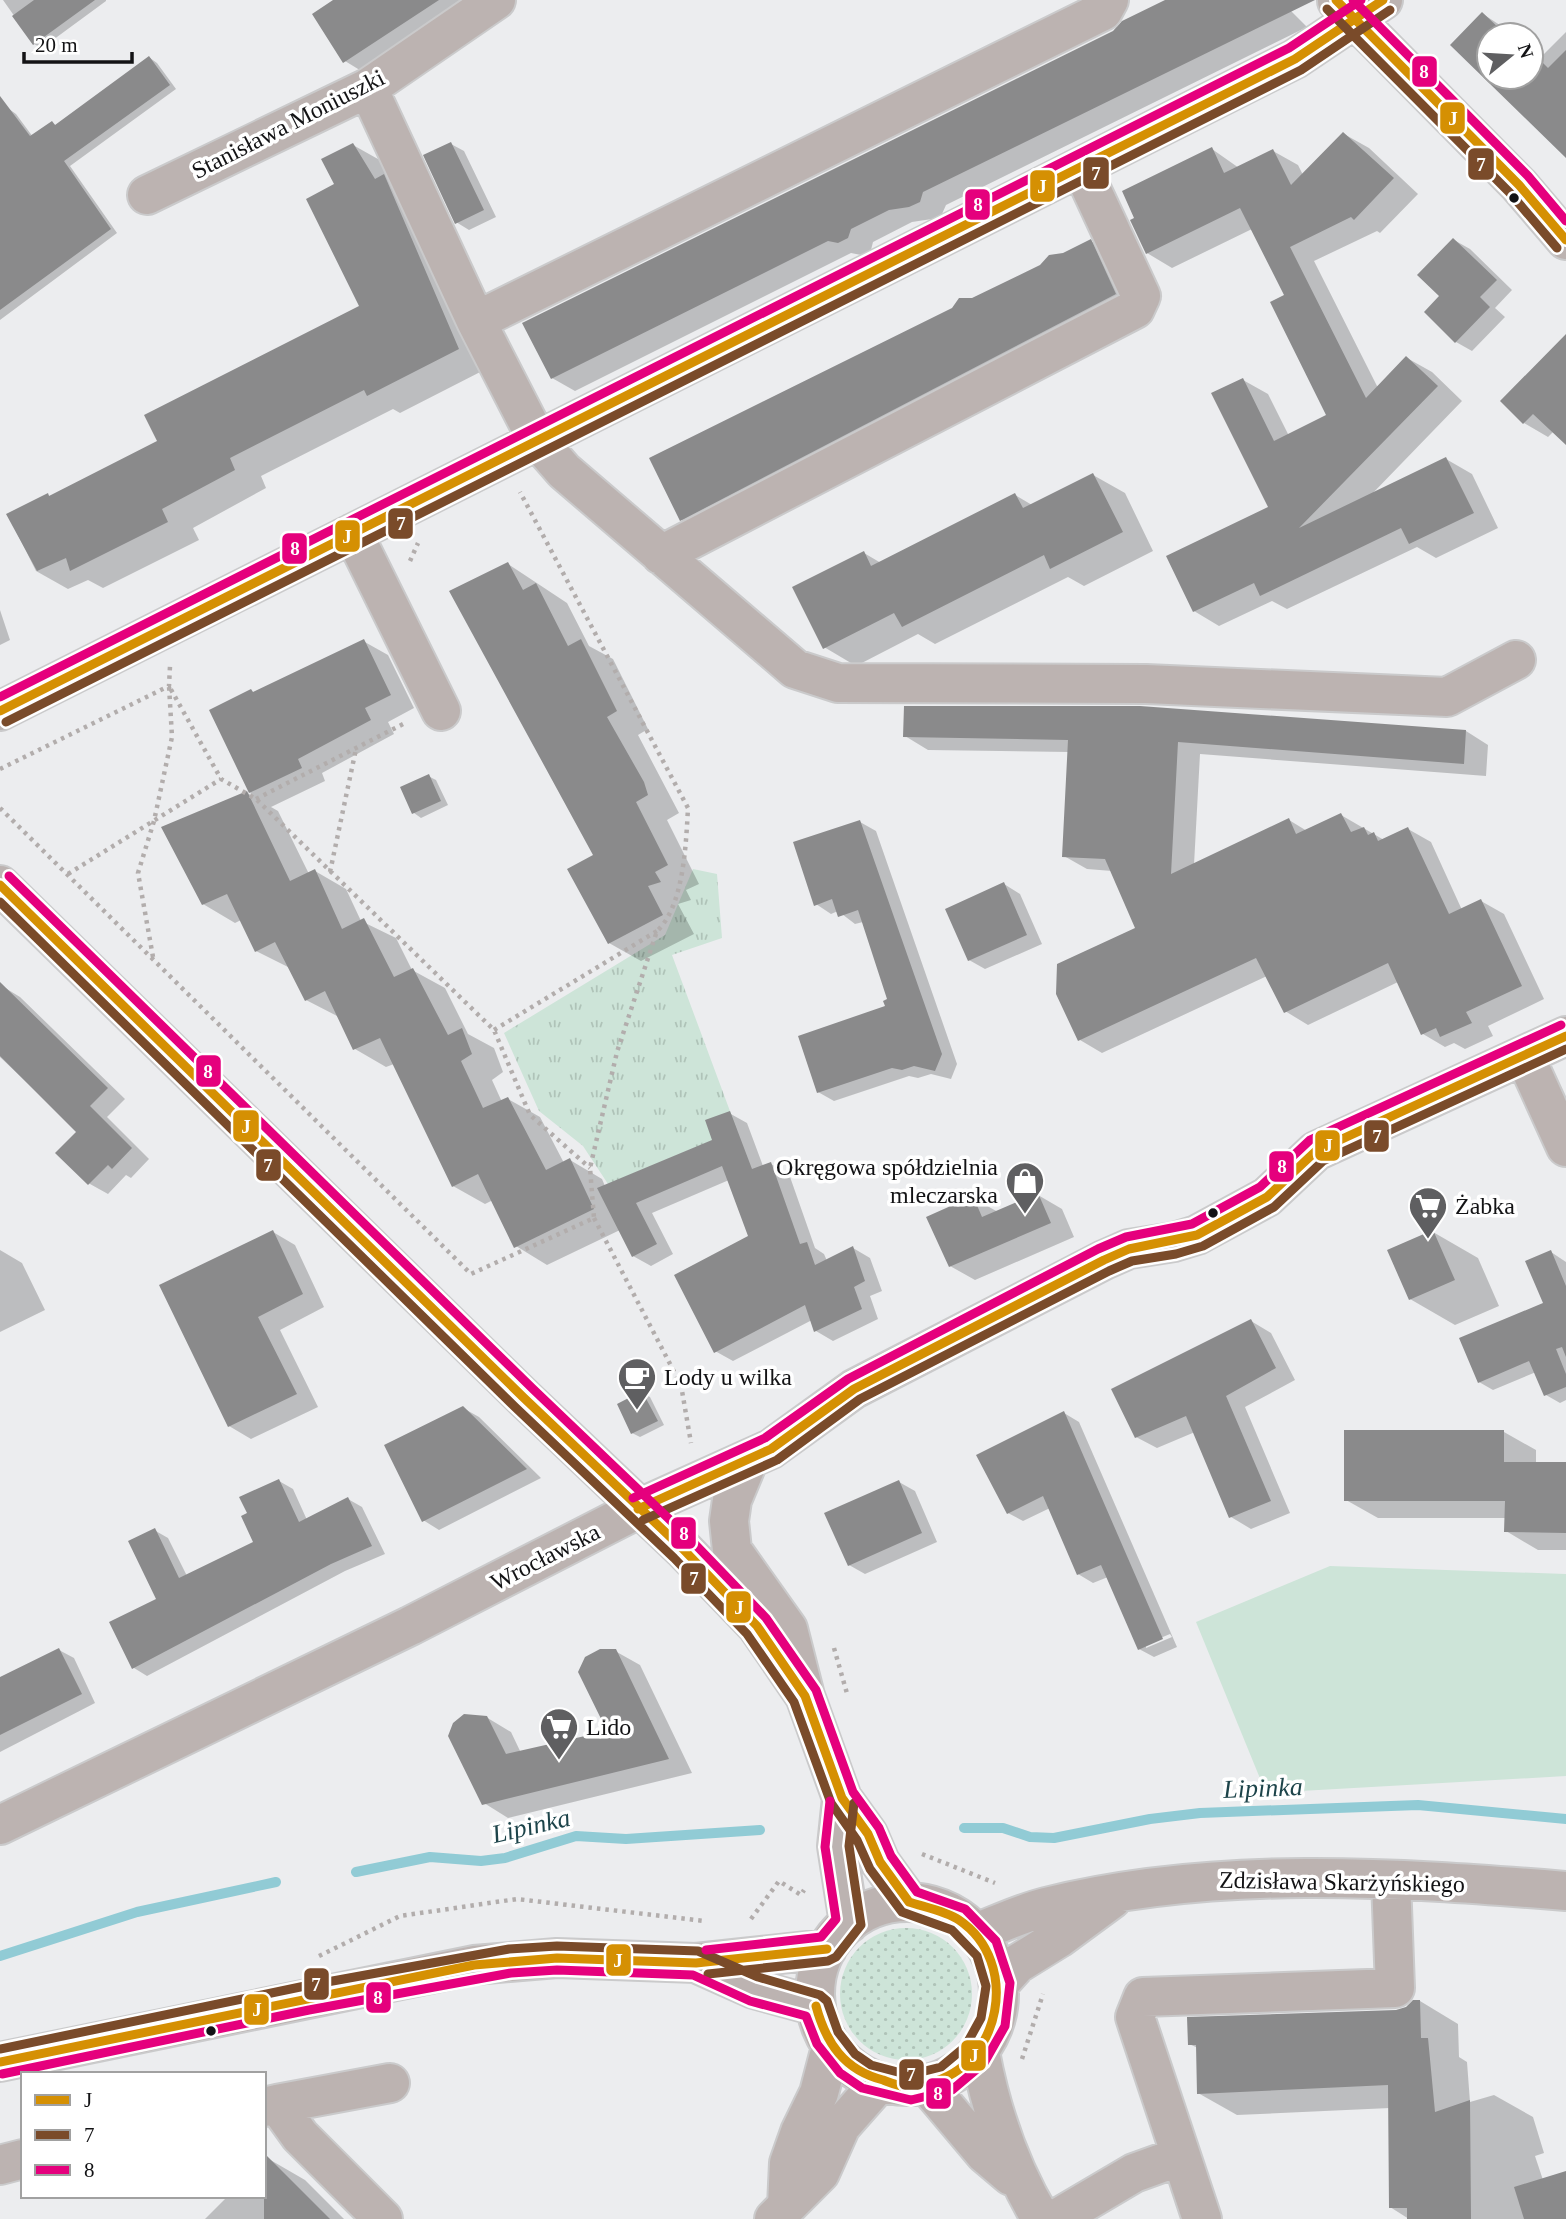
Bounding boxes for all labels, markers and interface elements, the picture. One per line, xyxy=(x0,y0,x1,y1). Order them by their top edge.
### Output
scale bar xyxy=(24,21,133,65)
north arrow xyxy=(1475,21,1545,91)
text: 20 m xyxy=(35,33,78,57)
text: N xyxy=(1514,41,1538,61)
line badge: 8 xyxy=(1411,55,1438,88)
text: 8 xyxy=(1419,61,1429,82)
street label: Stanisława Moniuszki xyxy=(187,64,389,184)
line badge: J xyxy=(1439,101,1466,135)
text: J xyxy=(1448,108,1458,129)
line badge: 7 xyxy=(1467,147,1495,181)
text: 7 xyxy=(1476,154,1486,175)
line badge: 7 xyxy=(1082,156,1110,190)
text: 7 xyxy=(1091,163,1101,184)
line badge: J xyxy=(1029,169,1056,203)
text: J xyxy=(1037,176,1047,197)
line badge: 8 xyxy=(964,188,991,221)
unlabelled marker xyxy=(1507,191,1521,205)
text: 8 xyxy=(973,194,983,215)
line badge: 7 xyxy=(387,507,414,540)
text: 7 xyxy=(396,513,406,534)
line badge: J xyxy=(334,519,361,553)
text: J xyxy=(342,526,352,547)
line badge: 8 xyxy=(281,532,308,565)
text: 8 xyxy=(290,538,300,559)
line badge: 8 xyxy=(195,1054,222,1088)
text: 8 xyxy=(203,1061,213,1082)
line badge: J xyxy=(232,1109,260,1143)
text: J xyxy=(241,1116,251,1137)
line badge: 7 xyxy=(1363,1119,1390,1153)
text: 7 xyxy=(1372,1126,1382,1147)
line badge: J xyxy=(1314,1129,1341,1162)
text: J xyxy=(1323,1135,1333,1156)
line badge: 7 xyxy=(255,1148,282,1182)
line badge: 8 xyxy=(1268,1150,1295,1183)
place label: Okręgowa spółdzielnia mleczarska xyxy=(776,1154,998,1208)
text: 7 xyxy=(263,1155,273,1176)
text: 8 xyxy=(1277,1156,1287,1177)
shop icon: Okręgowa spółdzielnia mleczarska xyxy=(1004,1160,1046,1215)
supermarket icon: Żabka xyxy=(1407,1185,1449,1240)
place label: Żabka xyxy=(1455,1193,1515,1219)
unlabelled marker xyxy=(1206,1206,1220,1220)
cafe icon: Lody u wilka xyxy=(616,1356,658,1411)
place label: Lody u wilka xyxy=(664,1364,792,1390)
line badge: 8 xyxy=(670,1516,697,1550)
street label: Wrocławska xyxy=(486,1518,604,1596)
text: 8 xyxy=(679,1523,689,1544)
line badge: 7 xyxy=(680,1562,707,1595)
text: 7 xyxy=(689,1568,699,1589)
line badge: J xyxy=(725,1590,752,1624)
text: J xyxy=(734,1597,744,1618)
supermarket icon: Lido xyxy=(538,1706,580,1761)
place label: Lido xyxy=(586,1714,631,1740)
water label: Lipinka xyxy=(1222,1772,1303,1804)
water label: Lipinka xyxy=(488,1803,573,1849)
street label: Zdzisława Skarżyńskiego xyxy=(1219,1867,1465,1897)
line badge: J xyxy=(605,1943,632,1977)
text: J xyxy=(613,1950,623,1971)
line badge: 7 xyxy=(303,1967,330,2001)
text: 7 xyxy=(311,1974,321,1995)
line badge: 8 xyxy=(365,1981,392,2014)
text: 8 xyxy=(373,1987,383,2008)
line badge: J xyxy=(243,1993,270,2026)
text: J xyxy=(252,1999,262,2020)
unlabelled marker xyxy=(204,2024,218,2038)
line badge: J xyxy=(960,2039,987,2072)
text: J xyxy=(969,2045,979,2066)
line badge: 7 xyxy=(898,2058,925,2091)
text: 7 xyxy=(906,2064,916,2085)
legend xyxy=(21,2072,266,2198)
line badge: 8 xyxy=(925,2077,952,2110)
text: 8 xyxy=(933,2083,943,2104)
text: J xyxy=(84,2088,92,2112)
text: 7 xyxy=(84,2123,95,2147)
text: 8 xyxy=(84,2158,95,2182)

